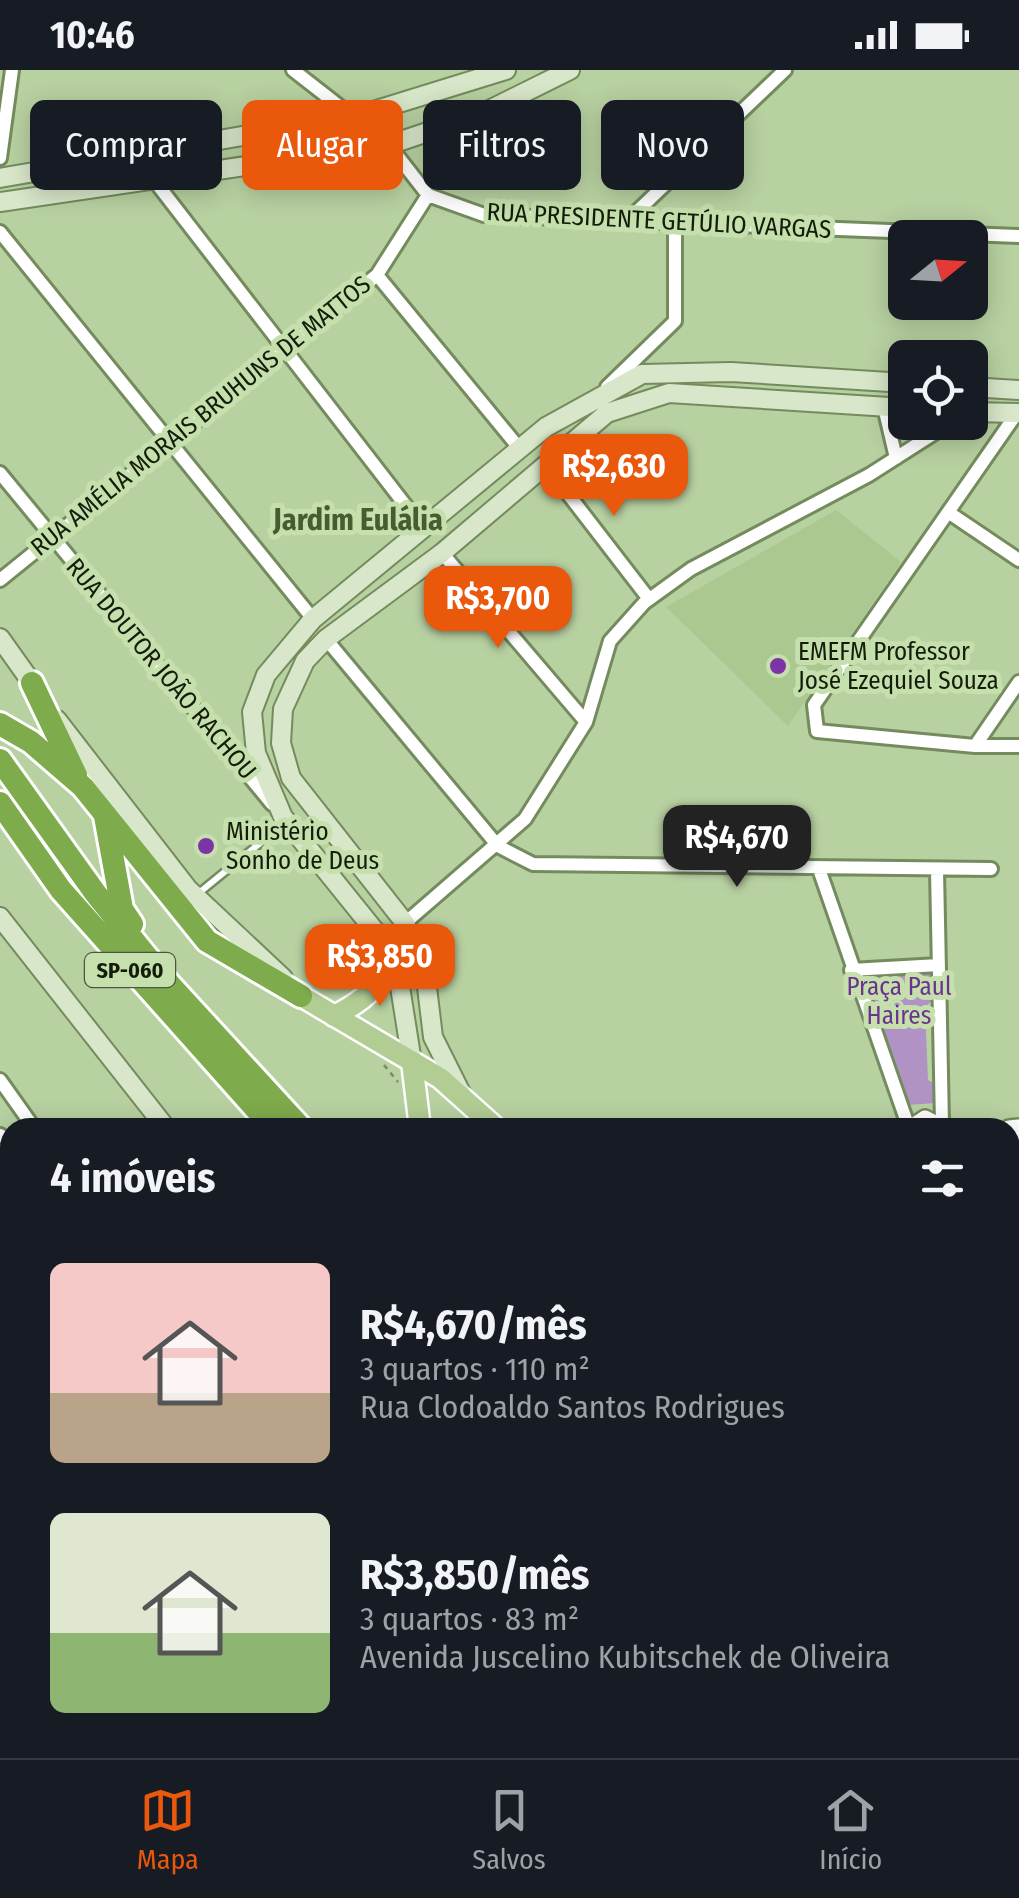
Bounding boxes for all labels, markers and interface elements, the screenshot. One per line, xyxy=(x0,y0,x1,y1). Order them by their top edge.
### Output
text: 10:46 xyxy=(50,12,135,58)
chip: Comprar xyxy=(30,100,222,190)
chip: Alugar xyxy=(242,100,403,190)
chip: Filtros xyxy=(423,100,581,190)
chip: Novo xyxy=(601,100,744,190)
street label: RUA PRESIDENTE GETÚLIO VARGAS xyxy=(486,196,832,245)
north arrow xyxy=(888,220,988,320)
map controls xyxy=(888,220,988,440)
street label: RUA AMÉLIA MORAIS BRUHUNS DE MATTOS xyxy=(24,269,377,562)
button: locate xyxy=(888,340,988,440)
pin: R$2,630 xyxy=(522,434,706,519)
text: R$2,630 xyxy=(562,447,666,485)
district label: Jardim Eulália xyxy=(272,502,443,538)
street label: RUA DOUTOR JOÃO RACHOU xyxy=(60,552,262,786)
pin: R$3,700 xyxy=(406,566,590,651)
text: R$3,700 xyxy=(446,579,550,617)
place label: EMEFM Professor José Ezequiel Souza xyxy=(798,637,999,696)
marker: EMEFM Professor José Ezequiel Souza xyxy=(767,655,789,677)
pin: R$4,670 xyxy=(645,805,829,890)
place label: Ministério Sonho de Deus xyxy=(226,817,379,876)
text: R$4,670 xyxy=(685,818,789,856)
marker: Ministério Sonho de Deus xyxy=(195,835,217,857)
pin: R$3,850 xyxy=(288,924,472,1009)
text: R$3,850 xyxy=(327,937,433,975)
road number: SP-060 xyxy=(85,953,175,987)
park label: Praça Paul Haires xyxy=(846,972,952,1031)
icon: filters xyxy=(915,1151,970,1206)
text: 4 imóveis xyxy=(50,1153,215,1203)
text: R$4,670/mês xyxy=(360,1300,587,1350)
icon: home xyxy=(130,1303,250,1423)
text: 3 quartos · 110 m² xyxy=(360,1350,590,1388)
text: Rua Clodoaldo Santos Rodrigues xyxy=(360,1388,785,1426)
text: R$3,850/mês xyxy=(360,1550,589,1600)
icon: home xyxy=(130,1553,250,1673)
text: 3 quartos · 83 m² xyxy=(360,1600,579,1638)
text: Avenida Juscelino Kubitschek de Oliveira xyxy=(360,1638,890,1676)
tab: Mapa xyxy=(137,1783,199,1876)
tab: Salvos xyxy=(472,1783,546,1876)
tab: Início xyxy=(819,1783,882,1876)

